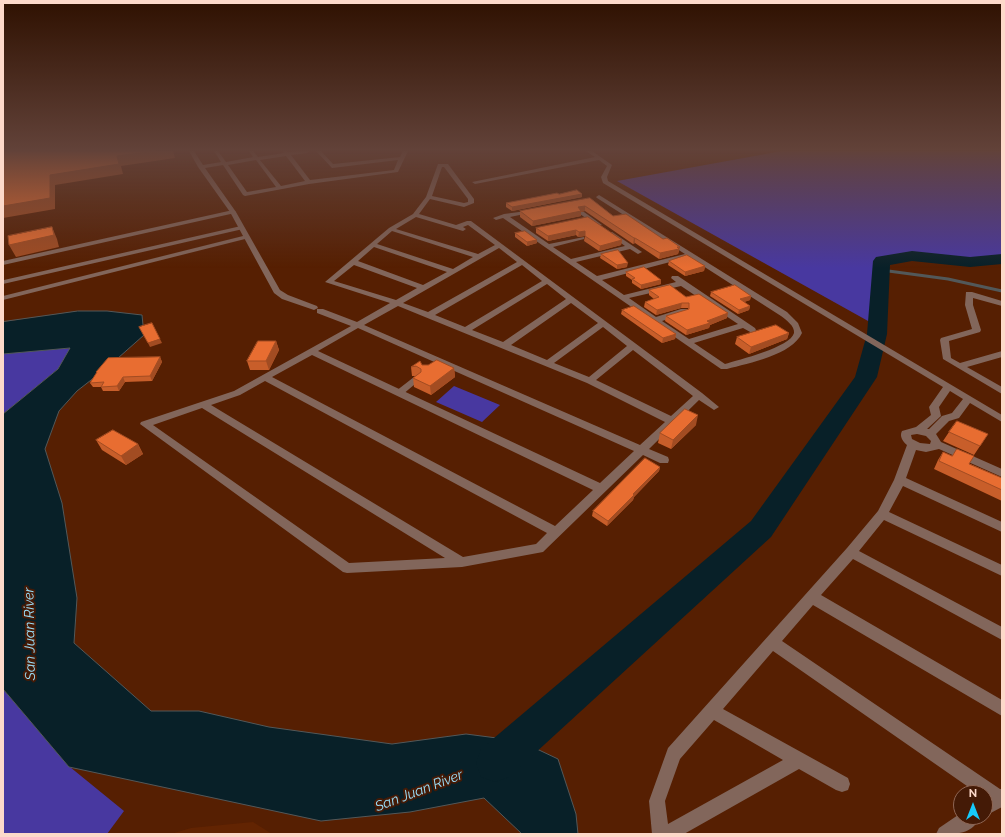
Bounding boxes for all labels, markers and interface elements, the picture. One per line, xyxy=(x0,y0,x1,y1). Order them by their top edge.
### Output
water label: San Juan River xyxy=(21,587,39,681)
water label: San Juan River xyxy=(373,767,465,815)
north arrow xyxy=(953,785,993,825)
text: N xyxy=(969,787,977,800)

